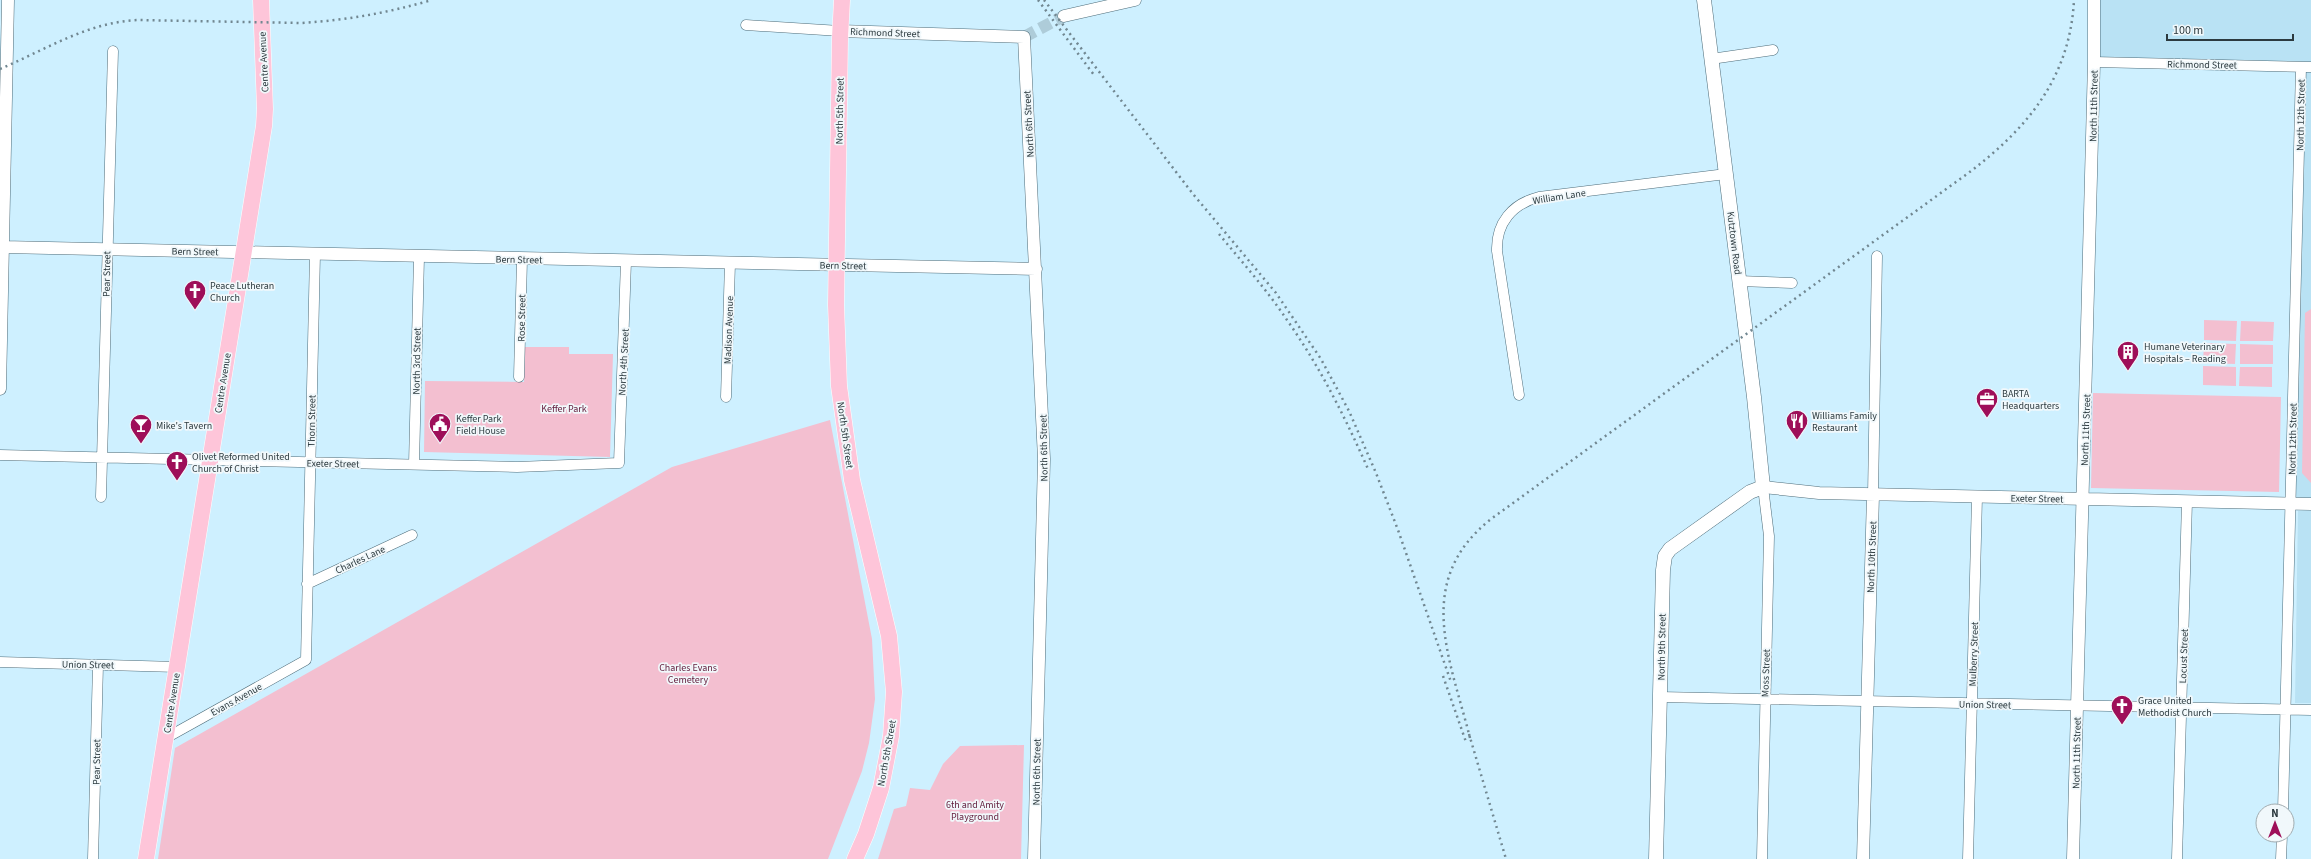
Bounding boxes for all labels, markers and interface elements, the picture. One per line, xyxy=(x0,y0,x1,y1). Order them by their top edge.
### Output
scale bar xyxy=(2167,16,2293,42)
text: 100 m xyxy=(2173,22,2203,39)
street label: Richmond Street xyxy=(850,25,921,41)
street label: Centre Avenue xyxy=(255,31,273,93)
street label: Richmond Street xyxy=(2167,57,2238,73)
street label: North 11th Street xyxy=(2086,69,2102,142)
street label: North 5th Street xyxy=(832,77,848,145)
street label: North 12th Street xyxy=(2293,78,2309,151)
street label: North 6th Street xyxy=(1020,90,1038,158)
street label: William Lane xyxy=(1532,186,1587,208)
street label: Kutztown Road xyxy=(1723,211,1745,275)
street label: Bern Street xyxy=(171,245,219,259)
street label: Pear Street xyxy=(100,250,114,297)
street label: Bern Street xyxy=(495,253,543,267)
street label: Bern Street xyxy=(819,259,867,273)
church icon: Peace Lutheran Church xyxy=(182,278,208,311)
place label: Peace Lutheran Church xyxy=(210,279,274,305)
street label: Rose Street xyxy=(515,294,529,342)
street label: Madison Avenue xyxy=(721,296,737,364)
street label: North 3rd Street xyxy=(409,327,425,395)
street label: North 4th Street xyxy=(615,328,633,396)
building icon: Humane Veterinary Hospitals – Reading xyxy=(2115,339,2141,372)
place label: Humane Veterinary Hospitals – Reading xyxy=(2144,340,2226,366)
street label: Centre Avenue xyxy=(211,352,235,414)
office icon: BARTA Headquarters xyxy=(1974,386,2000,419)
place label: BARTA Headquarters xyxy=(2002,387,2059,413)
street label: North 11th Street xyxy=(2078,393,2094,466)
street label: Thorn Street xyxy=(305,394,319,447)
street label: North 5th Street xyxy=(833,401,857,470)
park label: Keffer Park xyxy=(541,402,587,416)
street label: North 12th Street xyxy=(2285,402,2301,475)
restaurant icon: Williams Family Restaurant xyxy=(1784,408,1810,441)
place label: Williams Family Restaurant xyxy=(1812,409,1877,435)
public building icon: Keffer Park Field House xyxy=(427,411,453,444)
bar icon: Mike's Tavern xyxy=(128,412,154,445)
place label: Keffer Park Field House xyxy=(456,412,505,438)
street label: North 6th Street xyxy=(1036,414,1052,482)
place label: Mike's Tavern xyxy=(156,419,212,433)
church icon: Olivet Reformed United Church of Christ xyxy=(164,449,190,482)
place label: Olivet Reformed United Church of Christ xyxy=(192,450,290,476)
street label: Exeter Street xyxy=(306,457,360,471)
street label: Exeter Street xyxy=(2010,492,2064,506)
street label: North 10th Street xyxy=(1864,520,1880,593)
street label: Charles Lane xyxy=(333,542,388,578)
street label: North 9th Street xyxy=(1654,613,1670,681)
street label: Mulberry Street xyxy=(1966,621,1982,687)
street label: Locust Street xyxy=(2176,628,2192,684)
street label: Moss Street xyxy=(1758,648,1774,697)
street label: Union Street xyxy=(62,658,115,672)
park label: Charles Evans Cemetery xyxy=(659,661,717,687)
street label: Centre Avenue xyxy=(160,672,184,734)
street label: Evans Avenue xyxy=(208,680,265,720)
church icon: Grace United Methodist Church xyxy=(2109,693,2135,726)
place label: Grace United Methodist Church xyxy=(2138,694,2212,720)
street label: Union Street xyxy=(1959,698,2012,712)
street label: North 11th Street xyxy=(2069,716,2085,789)
street label: North 5th Street xyxy=(874,718,900,787)
street label: Pear Street xyxy=(90,738,104,785)
street label: North 6th Street xyxy=(1029,738,1045,806)
park label: 6th and Amity Playground xyxy=(946,798,1004,824)
north arrow xyxy=(2255,803,2295,843)
text: N xyxy=(2271,806,2279,821)

